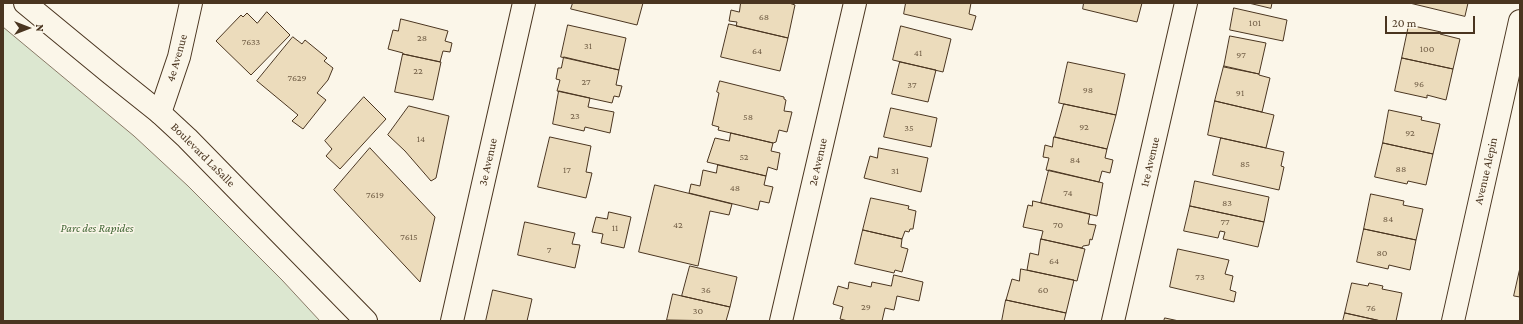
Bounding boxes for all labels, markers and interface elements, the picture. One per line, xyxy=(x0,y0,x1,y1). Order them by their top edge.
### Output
north arrow xyxy=(8,8,48,48)
scale bar xyxy=(1387,8,1477,34)
house number: 68 xyxy=(759,11,769,23)
text: 20 m xyxy=(1392,16,1416,30)
house number: 101 xyxy=(1249,17,1261,29)
text: N xyxy=(34,24,46,32)
street label: 4e Avenue xyxy=(163,32,191,84)
house number: 28 xyxy=(417,32,427,44)
house number: 7633 xyxy=(242,36,260,48)
house number: 31 xyxy=(584,40,592,52)
house number: 100 xyxy=(1420,43,1434,55)
house number: 64 xyxy=(752,45,762,57)
house number: 41 xyxy=(914,47,922,59)
house number: 97 xyxy=(1236,49,1246,61)
house number: 22 xyxy=(413,65,423,77)
house number: 7629 xyxy=(287,72,307,84)
house number: 27 xyxy=(581,76,591,88)
house number: 96 xyxy=(1414,78,1424,90)
house number: 37 xyxy=(907,79,917,91)
house number: 98 xyxy=(1083,84,1093,96)
house number: 91 xyxy=(1236,87,1244,99)
house number: 23 xyxy=(570,110,580,122)
house number: 58 xyxy=(743,111,753,123)
street label: Boulevard LaSalle xyxy=(168,120,238,190)
house number: 92 xyxy=(1079,121,1089,133)
house number: 35 xyxy=(904,122,914,134)
house number: 92 xyxy=(1405,127,1415,139)
house number: 14 xyxy=(417,133,425,145)
street label: 1re Avenue xyxy=(1137,136,1163,188)
street label: Avenue Alepin xyxy=(1471,136,1501,206)
street label: 3e Avenue xyxy=(476,137,500,187)
street label: 2e Avenue xyxy=(806,137,830,187)
house number: 52 xyxy=(739,151,749,163)
house number: 84 xyxy=(1070,154,1080,166)
house number: 85 xyxy=(1240,158,1250,170)
house number: 88 xyxy=(1396,163,1406,175)
house number: 17 xyxy=(563,164,571,176)
house number: 31 xyxy=(891,165,899,177)
house number: 48 xyxy=(730,182,740,194)
house number: 74 xyxy=(1063,187,1073,199)
house number: 7619 xyxy=(366,189,384,201)
house number: 83 xyxy=(1222,197,1232,209)
house number: 84 xyxy=(1383,213,1393,225)
house number: 77 xyxy=(1220,216,1230,228)
house number: 42 xyxy=(673,219,683,231)
house number: 70 xyxy=(1053,219,1063,231)
park label: Parc des Rapides xyxy=(60,221,134,235)
house number: 11 xyxy=(612,222,618,234)
house number: 7615 xyxy=(400,231,418,243)
house number: 7 xyxy=(547,244,551,256)
house number: 80 xyxy=(1376,247,1388,259)
house number: 64 xyxy=(1049,255,1059,267)
house number: 73 xyxy=(1195,271,1205,283)
house number: 36 xyxy=(701,284,711,296)
house number: 60 xyxy=(1038,284,1048,296)
house number: 29 xyxy=(861,301,871,313)
house number: 76 xyxy=(1366,302,1376,314)
house number: 30 xyxy=(693,305,703,317)

